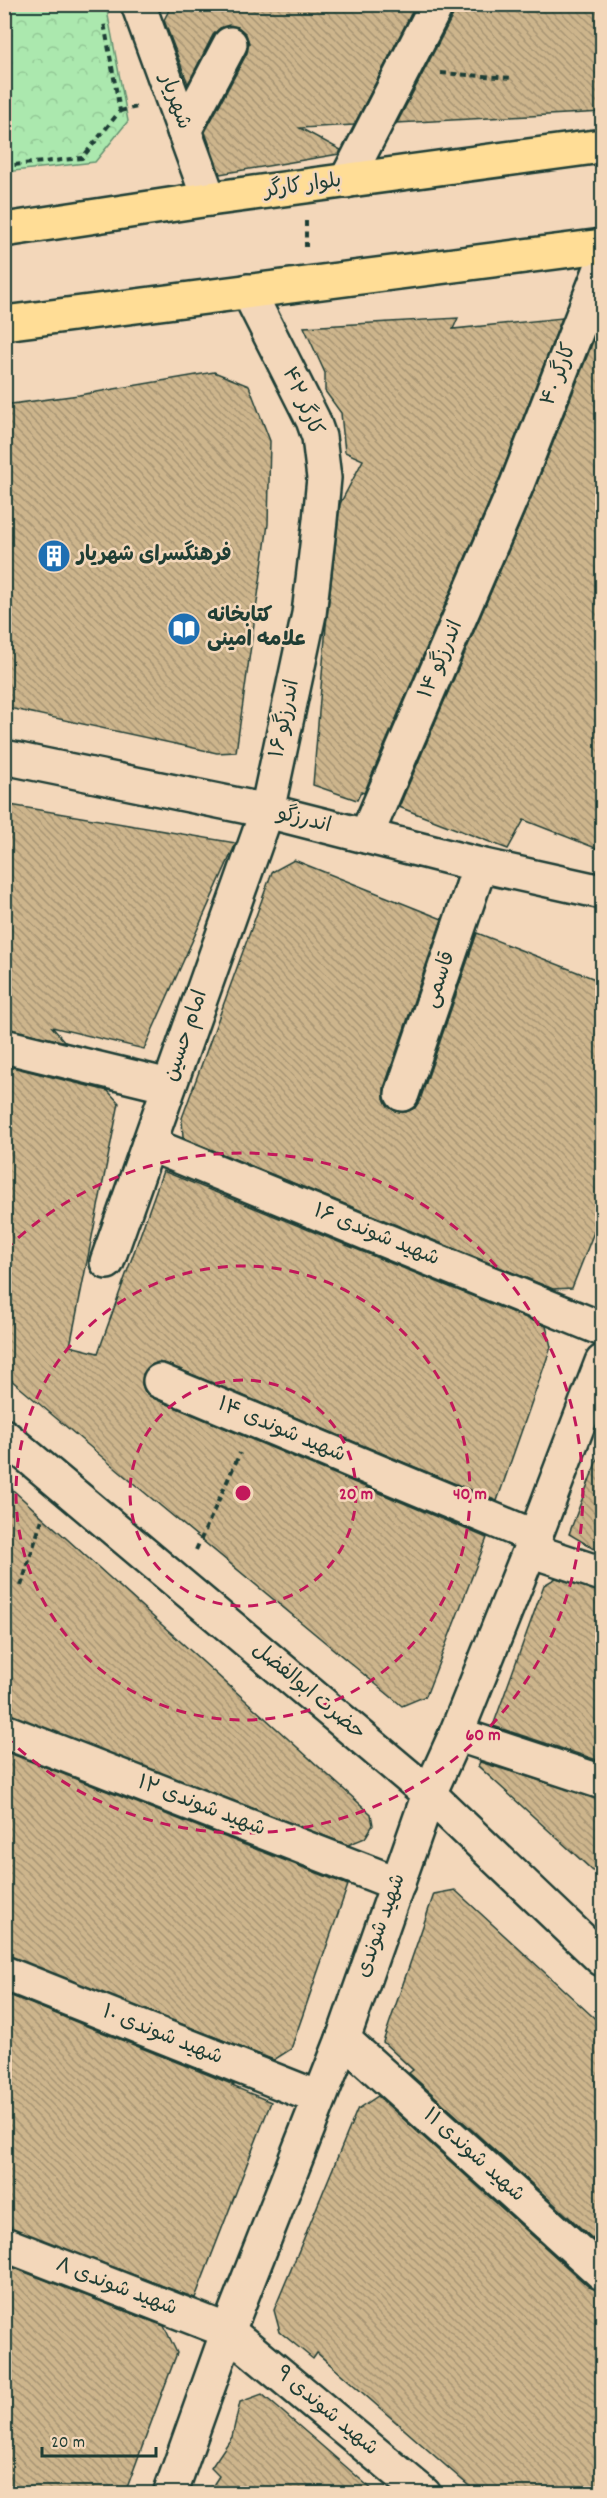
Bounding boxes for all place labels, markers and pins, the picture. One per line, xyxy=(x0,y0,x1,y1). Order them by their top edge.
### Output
building icon: فرهنگسرای شهریار xyxy=(36,538,72,574)
place label: فرهنگسرای شهریار xyxy=(75,540,232,571)
place label: کتابخانه علامه امینی xyxy=(207,602,307,656)
library icon: کتابخانه علامه امینی xyxy=(166,611,202,647)
centre of rings xyxy=(233,1483,253,1503)

